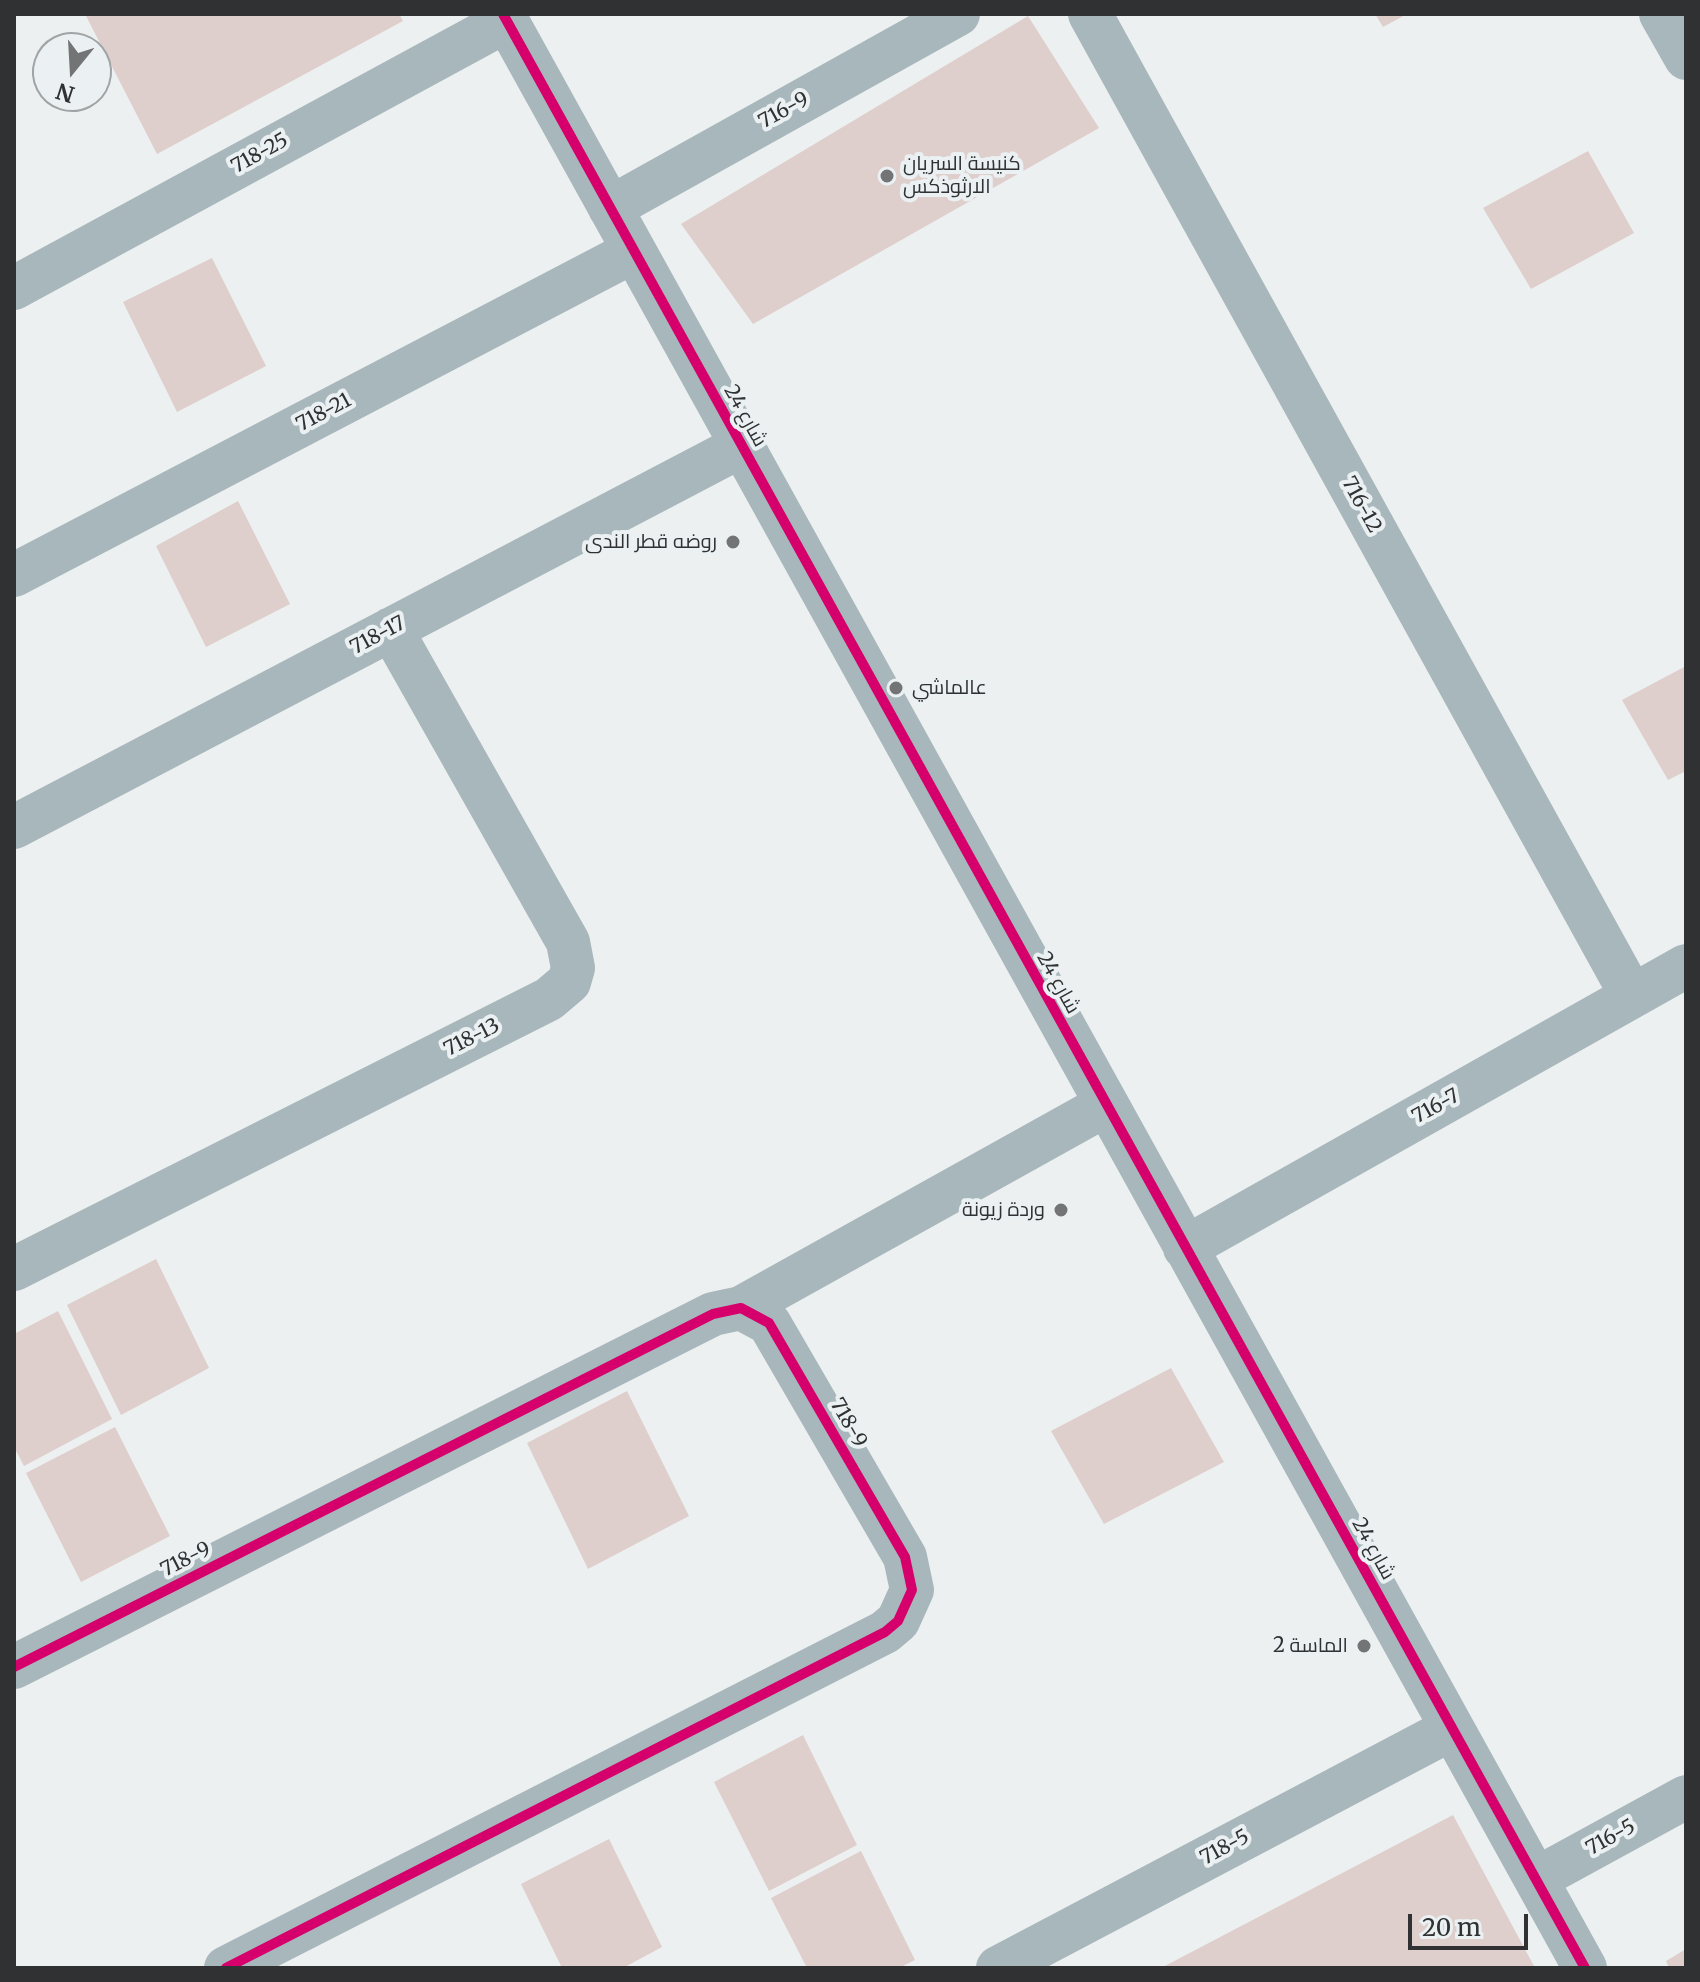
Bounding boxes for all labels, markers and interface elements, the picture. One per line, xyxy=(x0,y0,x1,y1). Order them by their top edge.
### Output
north arrow xyxy=(32,32,112,112)
text: N xyxy=(53,77,78,109)
street label: 716-9 xyxy=(755,88,813,134)
street label: 718-25 xyxy=(227,129,293,179)
place label: كنيسة السريان الارثوذكس xyxy=(903,152,1021,199)
marker: كنيسة السريان الارثوذكس xyxy=(878,167,896,185)
street label: شارع 24 xyxy=(718,381,772,451)
street label: 718-21 xyxy=(293,389,355,437)
street label: 716-12 xyxy=(1336,473,1386,537)
place label: روضه قطر الندى xyxy=(585,530,717,554)
marker: روضه قطر الندى xyxy=(724,533,742,551)
street label: 718-17 xyxy=(347,612,409,660)
place label: عالماشي xyxy=(912,676,987,700)
marker: عالماشي xyxy=(887,679,905,697)
street label: شارع 24 xyxy=(1031,948,1085,1018)
street label: 718-13 xyxy=(440,1014,504,1062)
street label: 716-7 xyxy=(1408,1084,1464,1130)
place label: وردة زيونة xyxy=(962,1198,1045,1222)
marker: وردة زيونة xyxy=(1052,1201,1070,1219)
street label: 718-9 xyxy=(824,1394,872,1452)
street label: شارع 24 xyxy=(1346,1514,1400,1584)
street label: 718-9 xyxy=(157,1537,215,1583)
place label: الماسة 2 xyxy=(1273,1634,1348,1658)
marker: الماسة 2 xyxy=(1355,1637,1373,1655)
street label: 716-5 xyxy=(1582,1815,1640,1861)
street label: 718-5 xyxy=(1196,1825,1254,1871)
scale bar xyxy=(1412,1898,1532,1948)
text: 20 m xyxy=(1422,1912,1481,1943)

